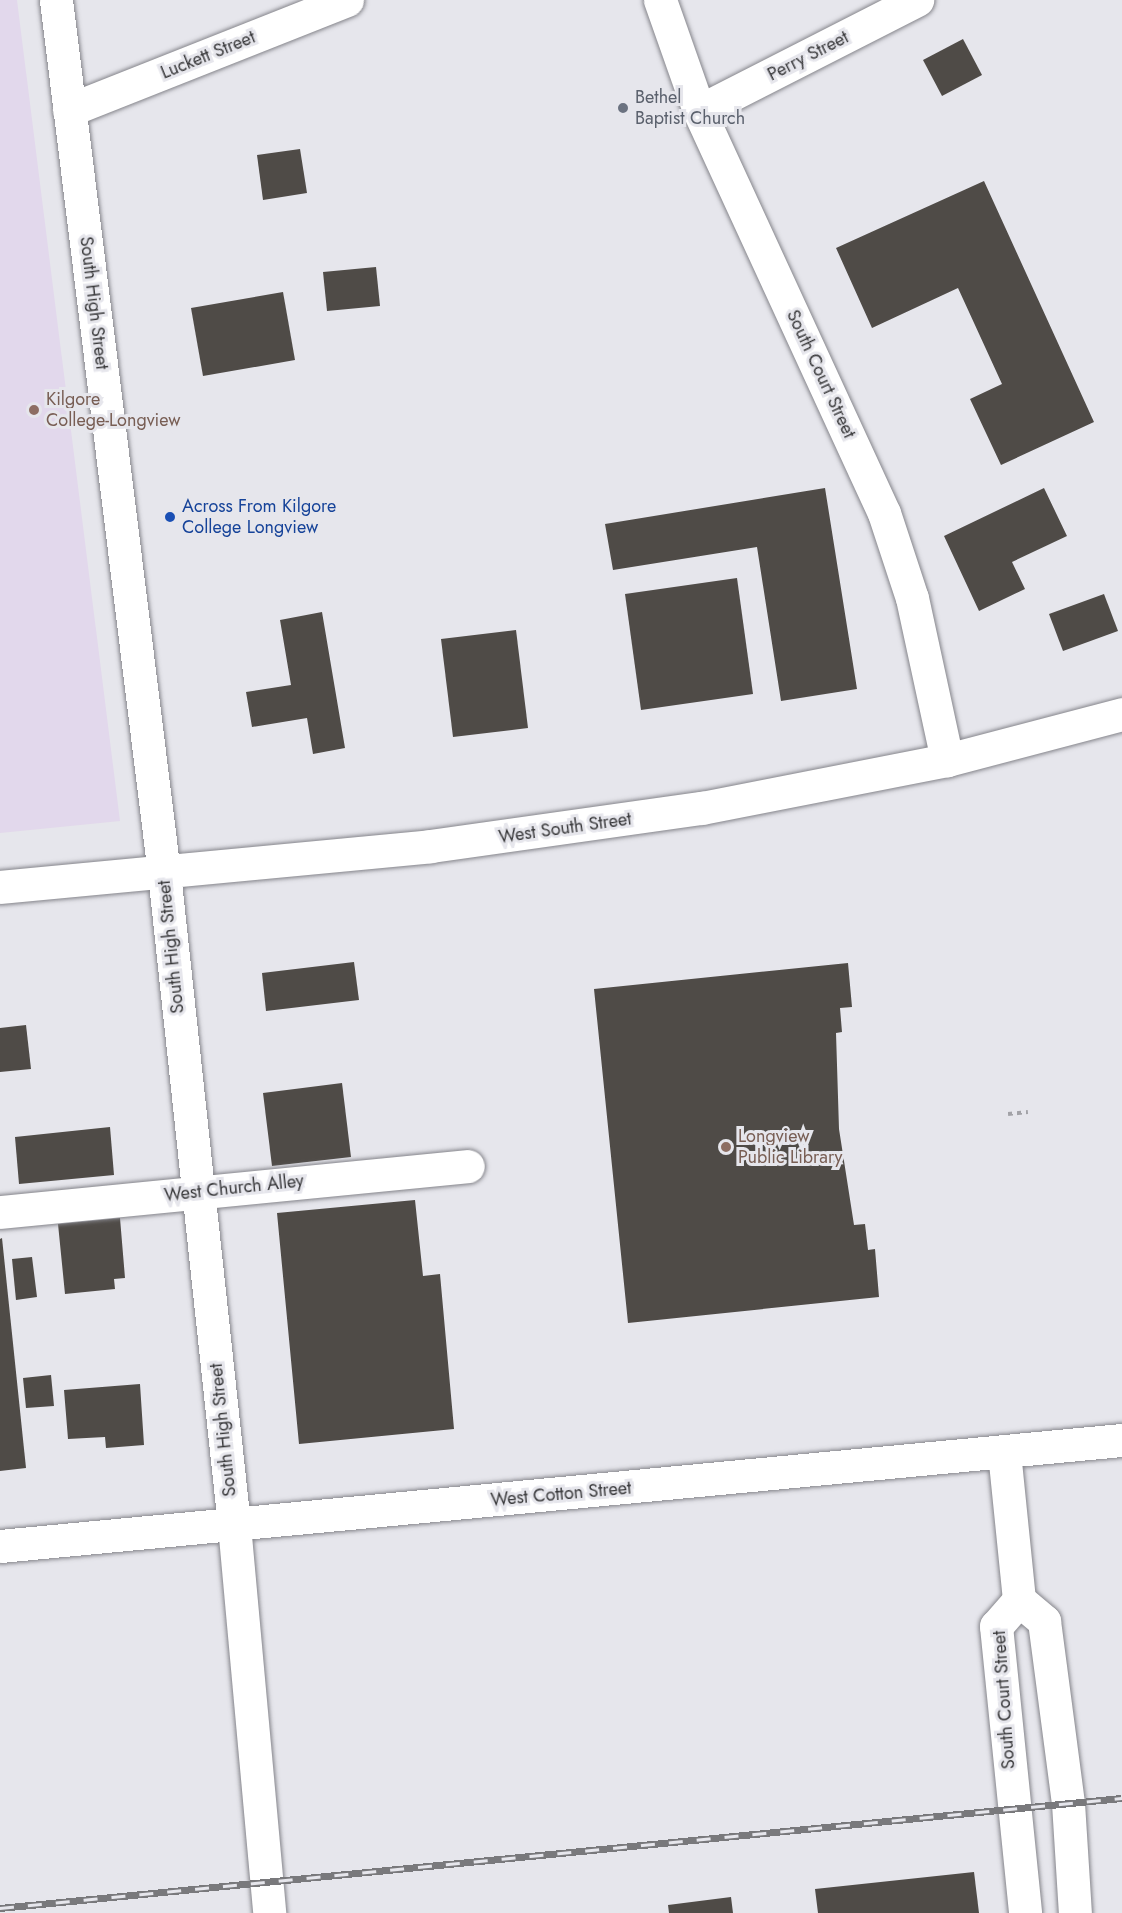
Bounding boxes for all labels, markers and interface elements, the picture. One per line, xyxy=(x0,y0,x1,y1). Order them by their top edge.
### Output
street label: Luckett Street xyxy=(158,26,258,84)
street label: Perry Street xyxy=(764,26,852,86)
place label: Bethel Baptist Church xyxy=(635,87,745,130)
marker: Bethel Baptist Church xyxy=(616,101,630,115)
street label: South High Street xyxy=(75,235,113,371)
street label: South Court Street xyxy=(782,307,860,441)
place label: Kilgore College-Longview xyxy=(46,389,180,432)
marker: Kilgore College-Longview xyxy=(27,403,41,417)
place label: Across From Kilgore College Longview xyxy=(182,496,336,538)
marker: Across From Kilgore College Longview xyxy=(163,510,177,524)
street label: West South Street xyxy=(497,808,633,848)
street label: South High Street xyxy=(153,879,189,1015)
place label: Longview Public Library xyxy=(738,1126,843,1168)
marker: Longview Public Library xyxy=(719,1140,733,1154)
street label: West Church Alley xyxy=(163,1170,305,1206)
street label: South High Street xyxy=(205,1362,241,1498)
street label: West Cotton Street xyxy=(490,1477,632,1511)
street label: South Court Street xyxy=(988,1630,1020,1770)

